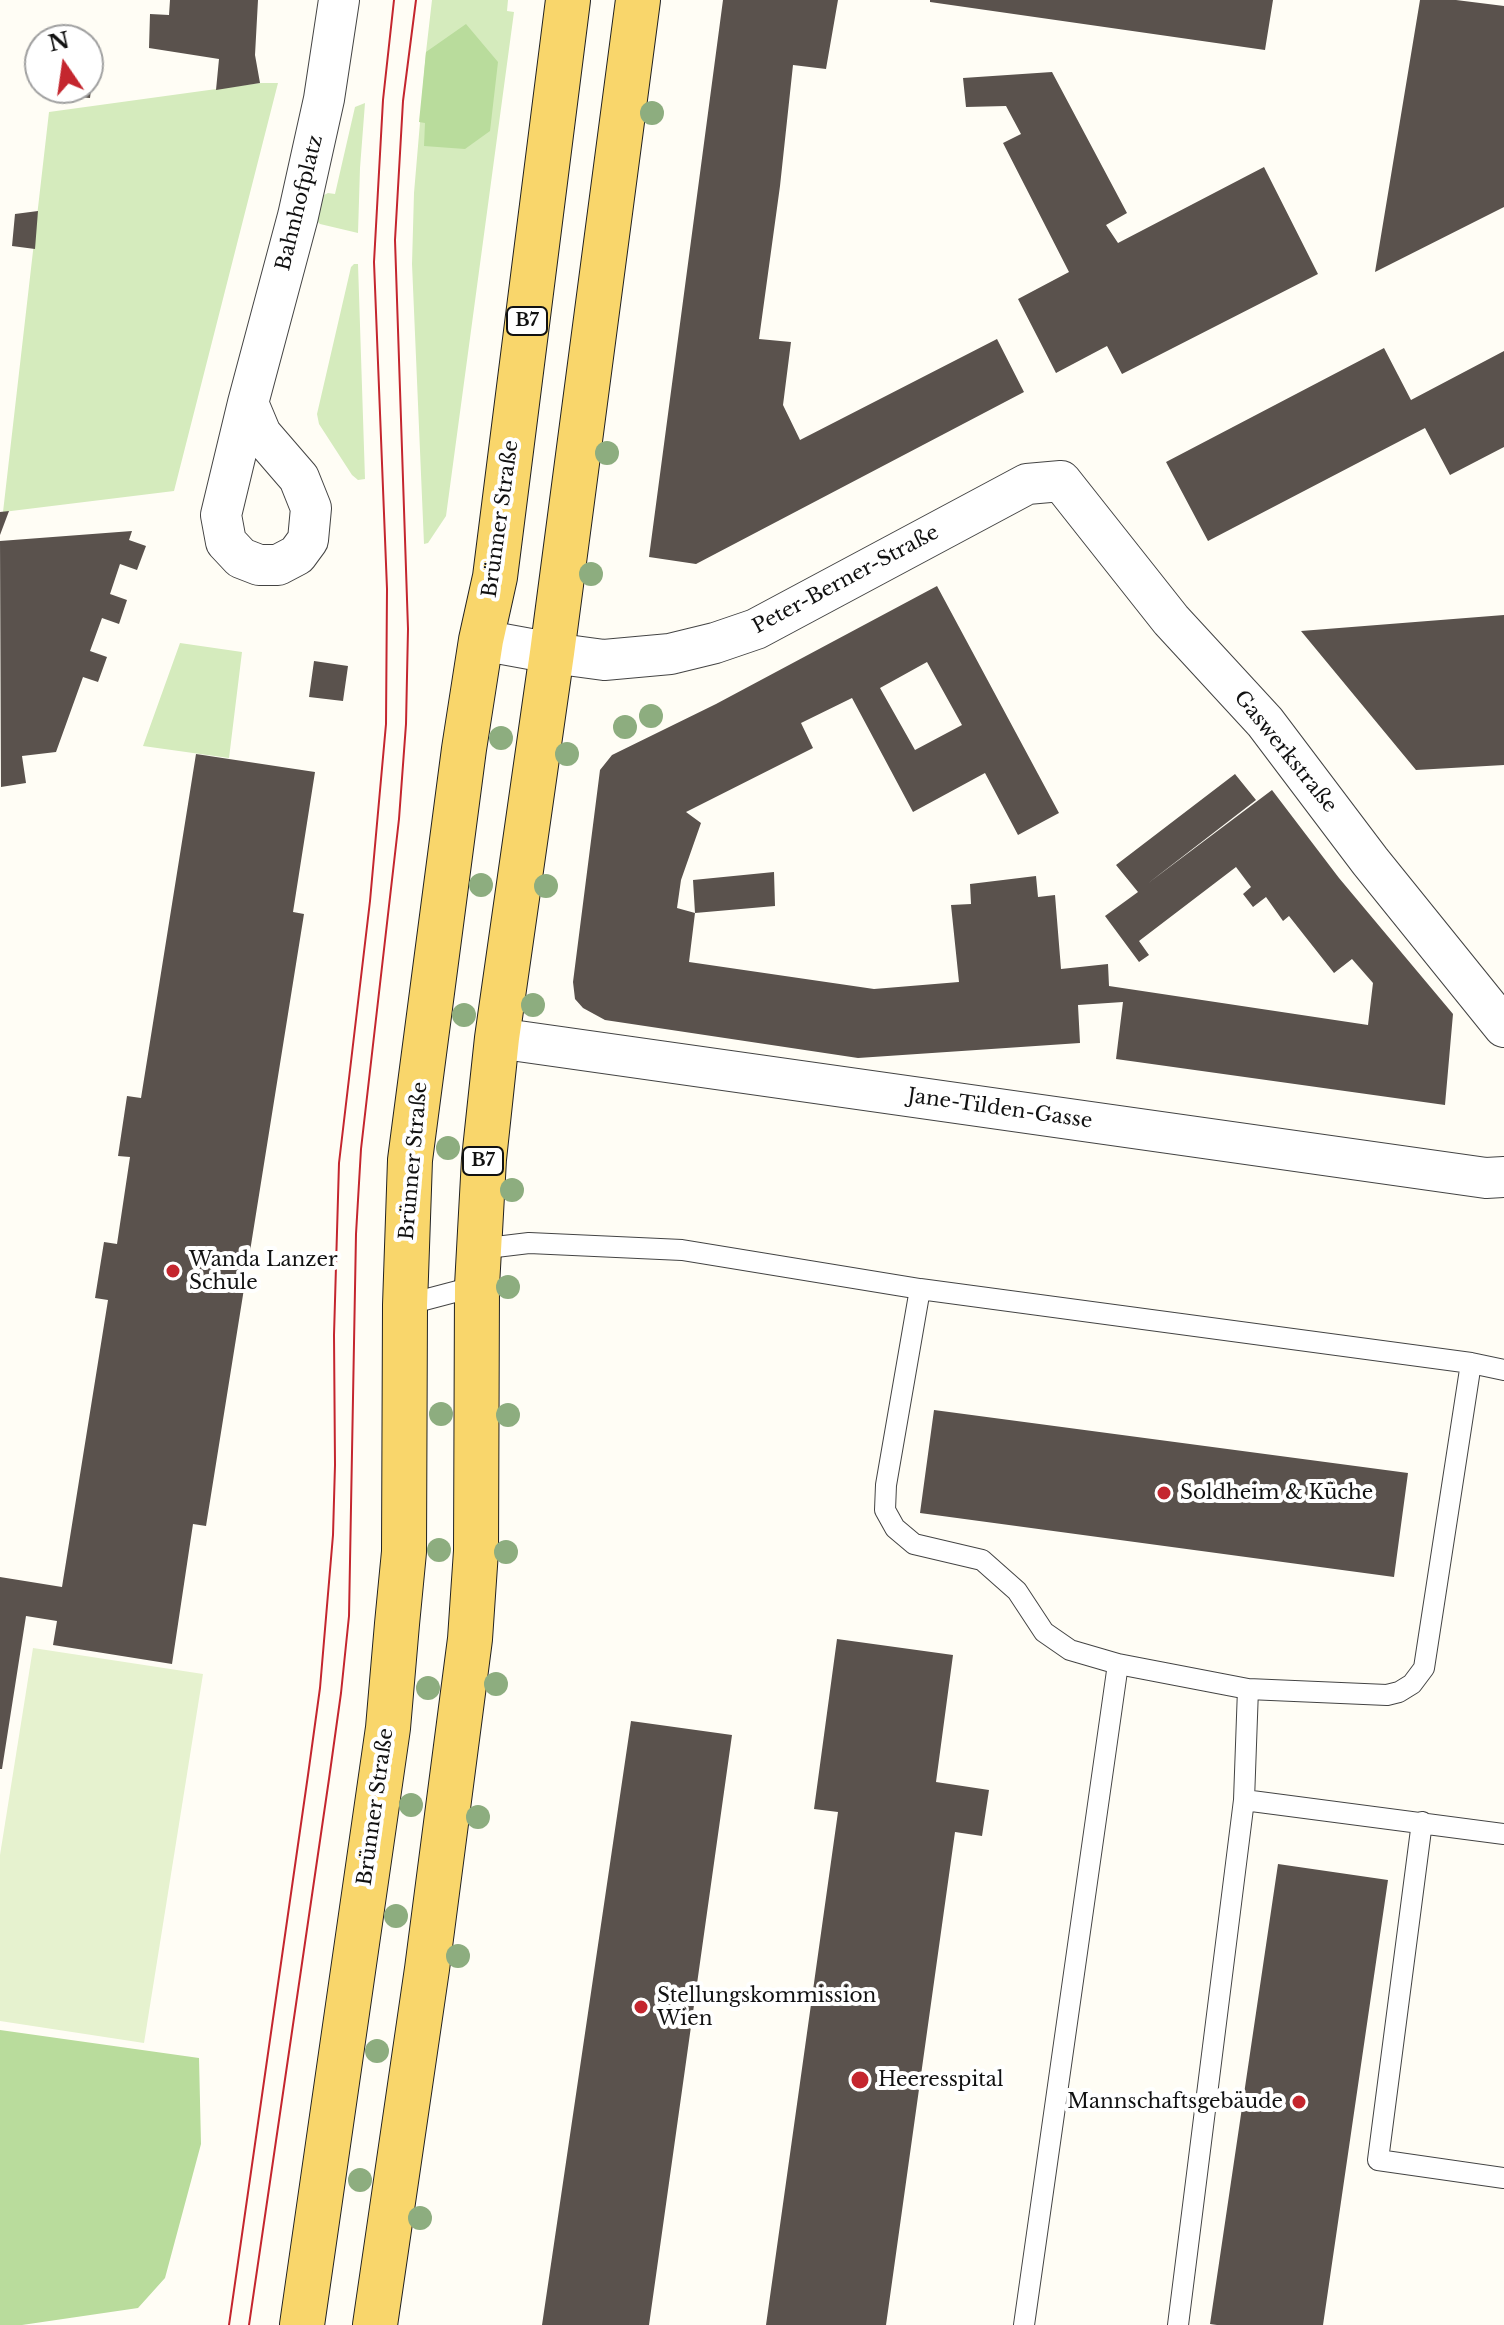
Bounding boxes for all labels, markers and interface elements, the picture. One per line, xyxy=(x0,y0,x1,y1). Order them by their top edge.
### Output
north arrow xyxy=(24,24,104,104)
text: N xyxy=(46,27,72,58)
street label: Bahnhofplatz xyxy=(272,133,328,273)
road number: B7 xyxy=(507,307,547,335)
street label: Brünner Straße xyxy=(478,439,524,599)
street label: Peter-Berner-Straße xyxy=(749,521,943,639)
street label: Gaswerkstraße xyxy=(1229,686,1341,818)
street label: Brünner Straße xyxy=(395,1081,433,1241)
street label: Jane-Tilden-Gasse xyxy=(906,1084,1094,1134)
road number: B7 xyxy=(463,1147,503,1175)
place label: Wanda Lanzer Schule xyxy=(189,1248,337,1295)
marker: Wanda Lanzer Schule xyxy=(164,1262,182,1280)
place label: Soldheim & Küche xyxy=(1180,1481,1373,1505)
marker: Soldheim & Küche xyxy=(1155,1484,1173,1502)
street label: Brünner Straße xyxy=(353,1727,399,1887)
place label: Stellungskommission Wien xyxy=(657,1984,876,2031)
marker: Stellungskommission Wien xyxy=(632,1998,650,2016)
place label: Heeresspital xyxy=(878,2068,1003,2092)
marker: Heeresspital xyxy=(849,2069,871,2091)
place label: Mannschaftsgebäude xyxy=(1067,2090,1283,2114)
marker: Mannschaftsgebäude xyxy=(1290,2093,1308,2111)

